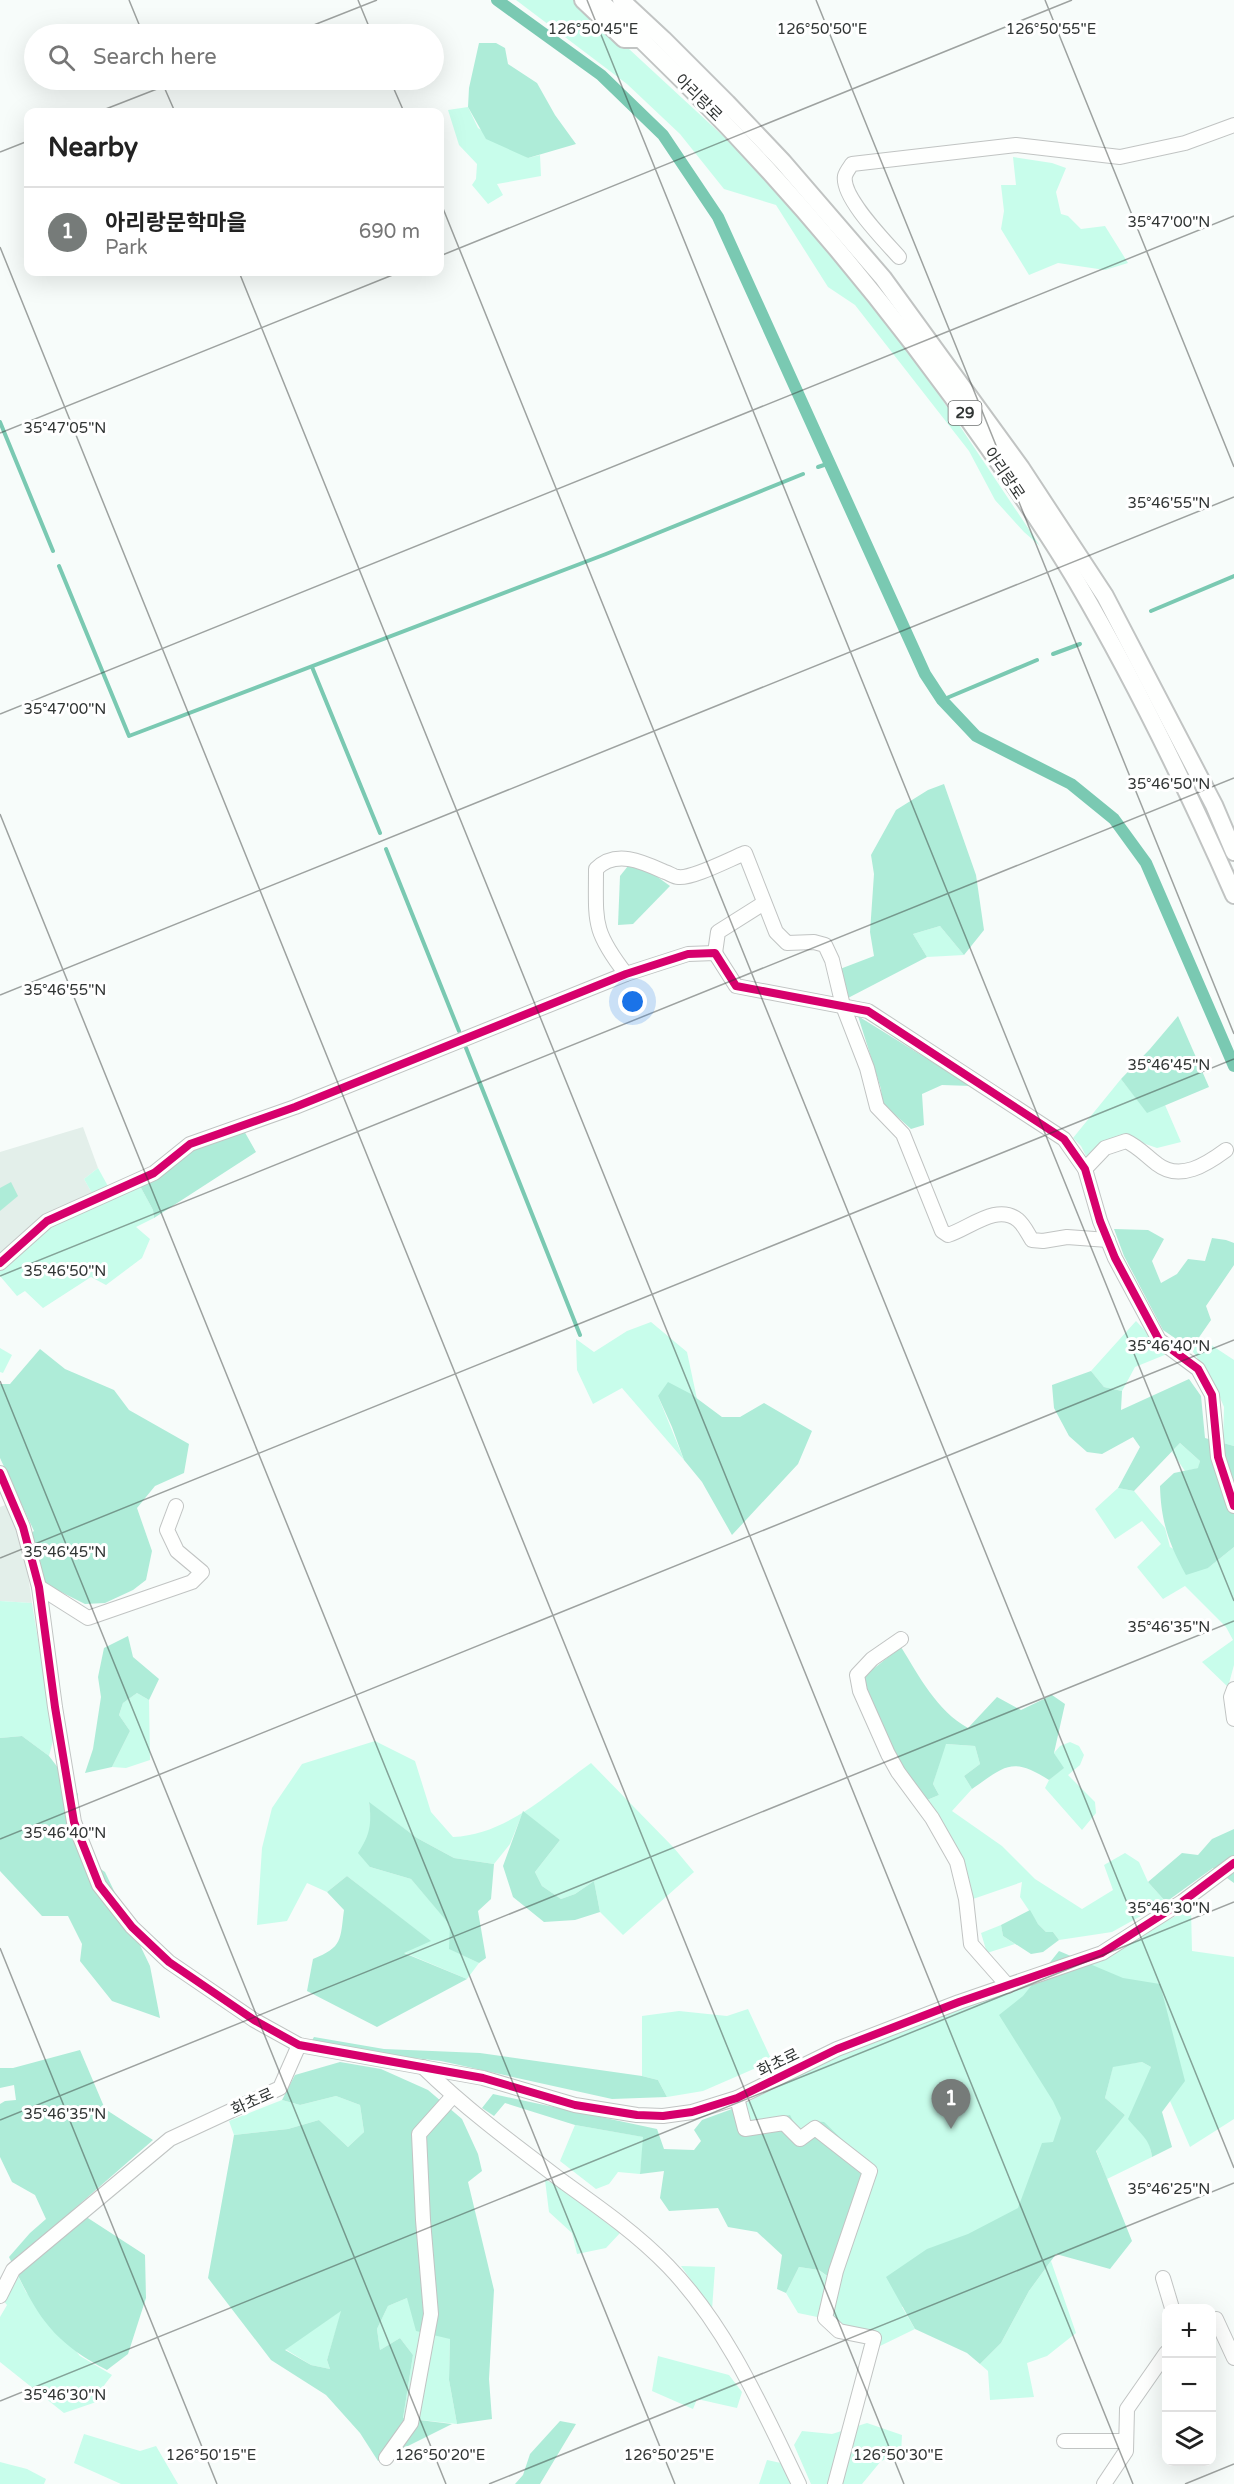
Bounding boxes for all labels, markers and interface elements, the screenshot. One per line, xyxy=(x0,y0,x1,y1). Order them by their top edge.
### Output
text: 126°50'45"E xyxy=(548,20,638,38)
text: 126°50'50"E xyxy=(777,20,867,38)
text: 126°50'55"E xyxy=(1006,20,1096,38)
search box xyxy=(24,24,444,90)
icon: search xyxy=(45,41,78,74)
text: Search here xyxy=(93,44,217,70)
street label: 아리랑로 xyxy=(670,70,726,126)
text: Nearby xyxy=(48,132,138,163)
text: 아리랑문학마을 xyxy=(105,210,247,236)
text: 35°47'00"N xyxy=(1128,213,1210,231)
text: 1 xyxy=(61,220,74,244)
text: 690 m xyxy=(359,220,420,244)
text: Park xyxy=(105,236,148,260)
road number: 29 xyxy=(948,401,982,425)
text: 35°47'05"N xyxy=(24,419,106,437)
street label: 아리랑로 xyxy=(979,444,1029,504)
text: 35°46'55"N xyxy=(1128,494,1210,512)
text: 35°47'00"N xyxy=(24,700,106,718)
text: 35°46'50"N xyxy=(1128,775,1210,793)
text: 35°46'55"N xyxy=(24,981,106,999)
your location xyxy=(618,987,647,1016)
text: 35°46'45"N xyxy=(1128,1056,1210,1074)
text: 35°46'50"N xyxy=(24,1262,106,1280)
text: 35°46'40"N xyxy=(1128,1337,1210,1355)
text: 35°46'45"N xyxy=(24,1543,106,1561)
text: 35°46'35"N xyxy=(1128,1618,1210,1636)
text: 35°46'40"N xyxy=(24,1824,106,1842)
text: 35°46'30"N xyxy=(1128,1899,1210,1917)
street label: 화초로 xyxy=(754,2044,803,2082)
pin: 1 xyxy=(932,2080,970,2129)
street label: 화초로 xyxy=(228,2084,277,2120)
text: 35°46'35"N xyxy=(24,2105,106,2123)
text: 35°46'25"N xyxy=(1128,2180,1210,2198)
map controls xyxy=(1162,2304,1216,2466)
button: + xyxy=(1162,2304,1216,2358)
button: − xyxy=(1162,2358,1216,2412)
text: 35°46'30"N xyxy=(24,2386,106,2404)
button: layers xyxy=(1162,2412,1216,2466)
text: 126°50'15"E xyxy=(166,2446,256,2464)
text: 126°50'20"E xyxy=(395,2446,485,2464)
text: 126°50'25"E xyxy=(624,2446,714,2464)
text: 126°50'30"E xyxy=(853,2446,943,2464)

